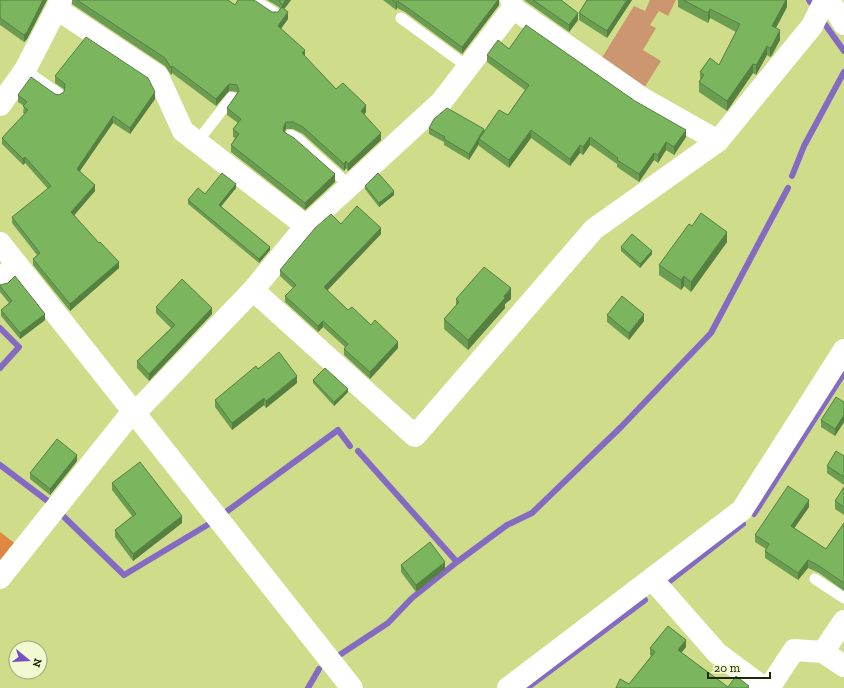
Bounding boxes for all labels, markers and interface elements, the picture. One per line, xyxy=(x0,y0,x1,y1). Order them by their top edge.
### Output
north arrow xyxy=(8,640,48,680)
scale bar xyxy=(708,654,770,680)
text: N xyxy=(29,657,45,670)
text: 20 m xyxy=(714,661,741,675)

